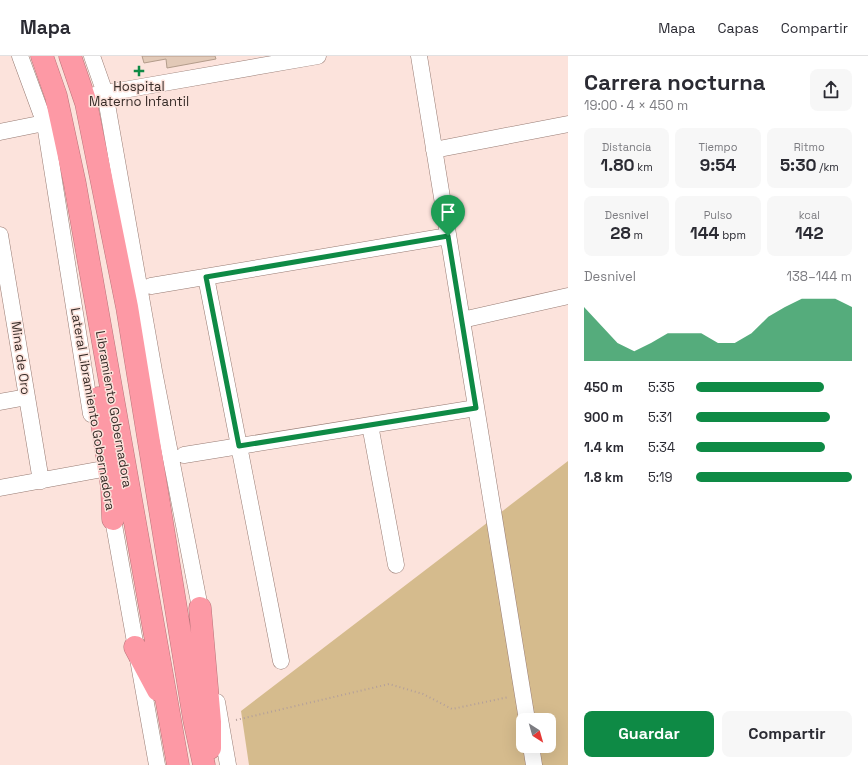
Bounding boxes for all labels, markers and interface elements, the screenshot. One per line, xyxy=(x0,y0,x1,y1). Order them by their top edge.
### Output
text: Mapa xyxy=(20,15,71,40)
text: Mapa xyxy=(658,19,695,37)
text: Capas xyxy=(717,19,759,37)
text: Compartir xyxy=(781,19,848,37)
marker: Hospital Materno Infantil xyxy=(133,65,145,77)
text: Carrera nocturna xyxy=(584,68,765,96)
button: share xyxy=(810,69,852,111)
place label: Hospital Materno Infantil xyxy=(89,78,189,110)
text: 19:00 · 4 × 450 m xyxy=(584,97,688,114)
text: Distancia xyxy=(602,140,651,154)
text: Tiempo xyxy=(699,140,737,154)
text: Ritmo xyxy=(794,140,825,154)
text: 1.80 xyxy=(601,154,635,176)
text: 9:54 xyxy=(700,154,736,176)
text: 5:30 xyxy=(780,154,817,176)
text: km xyxy=(635,160,653,174)
text: /km xyxy=(817,160,839,174)
pin xyxy=(431,195,465,236)
icon: arrive xyxy=(437,201,459,223)
text: Desnivel xyxy=(605,208,649,222)
text: Pulso xyxy=(704,208,732,222)
text: kcal xyxy=(799,208,820,222)
text: 28 xyxy=(610,222,631,244)
text: 144 xyxy=(690,222,719,244)
text: 142 xyxy=(795,222,824,244)
text: m xyxy=(631,228,643,242)
text: bpm xyxy=(719,228,746,242)
text: Desnivel xyxy=(584,268,636,285)
text: 138–144 m xyxy=(787,268,852,285)
street label: Lateral Libramiento Gobernadora xyxy=(67,306,119,512)
street label: Mina de Oro xyxy=(7,320,35,396)
street label: Libramiento Gobernadora xyxy=(92,329,136,489)
text: 450 m xyxy=(584,379,623,396)
text: 5:35 xyxy=(648,379,675,396)
text: 900 m xyxy=(584,409,623,426)
text: 5:31 xyxy=(648,409,672,426)
text: 1.4 km xyxy=(584,439,624,456)
text: 5:34 xyxy=(648,439,675,456)
text: 1.8 km xyxy=(584,469,623,486)
text: 5:19 xyxy=(648,469,672,486)
button: Guardar xyxy=(584,711,714,757)
button: Compartir xyxy=(722,711,852,757)
north arrow xyxy=(516,713,556,753)
map controls xyxy=(516,713,556,753)

